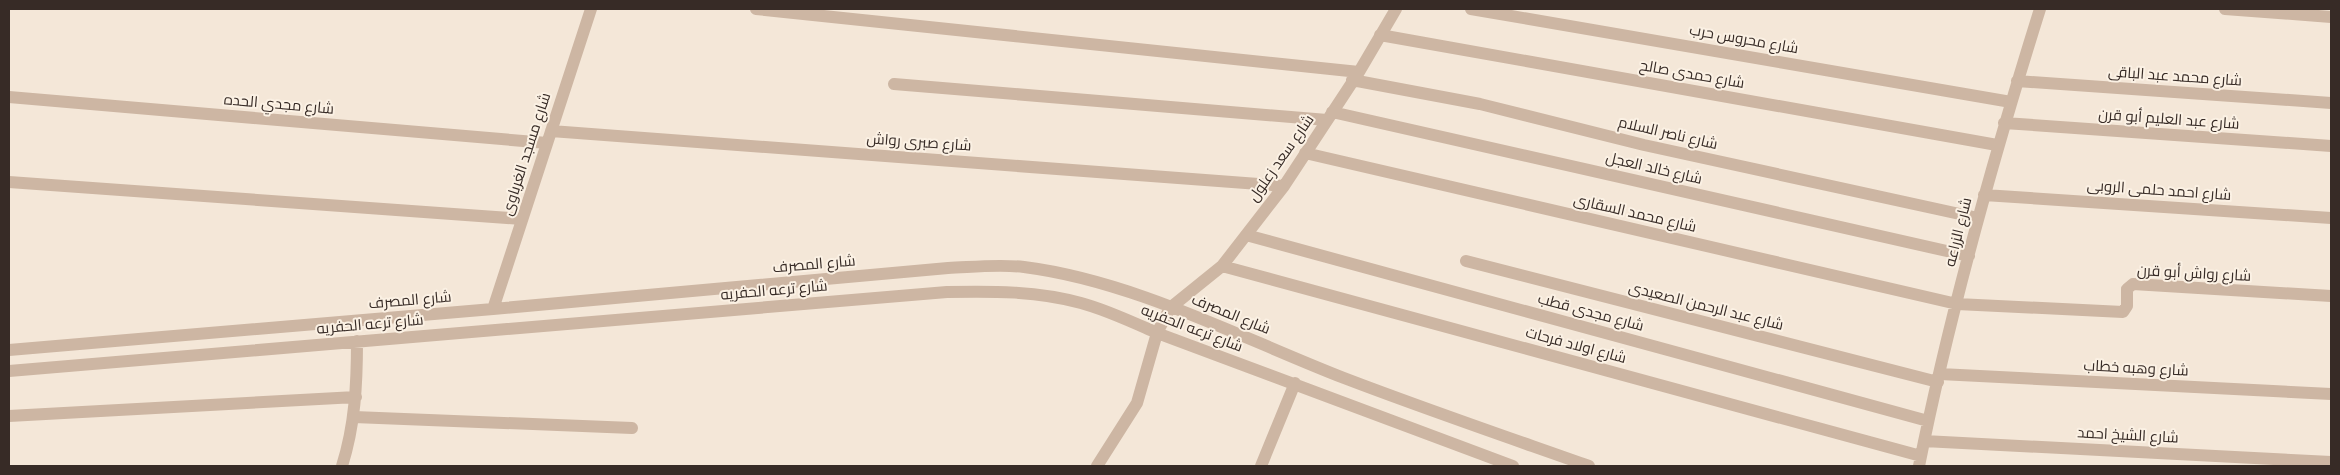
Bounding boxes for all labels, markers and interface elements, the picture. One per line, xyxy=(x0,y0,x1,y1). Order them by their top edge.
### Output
street label: شارع محروس حرب xyxy=(1688,21,1800,59)
street label: شارع حمدى صالح xyxy=(1638,56,1746,94)
street label: شارع محمد عبد الباقى xyxy=(2107,62,2243,92)
street label: شارع مجدي الحده xyxy=(223,90,335,121)
street label: شارع مسجد الغرباوى xyxy=(498,90,556,218)
street label: شارع عبد العليم أبو قرن xyxy=(2098,104,2240,135)
street label: شارع سعد زعلول xyxy=(1244,111,1319,206)
street label: شارع ناصر السلام xyxy=(1616,113,1719,155)
street label: شارع صبرى رواش xyxy=(866,129,972,157)
street label: شارع خالد العجل xyxy=(1604,148,1704,190)
street label: شارع احمد حلمى الروبى xyxy=(2086,176,2232,206)
street label: شارع محمد السقارى xyxy=(1571,190,1698,238)
street label: شارع الزراعه xyxy=(1941,195,1977,269)
street label: شارع المصرف xyxy=(772,251,856,279)
street label: شارع رواش أبو قرن xyxy=(2136,260,2252,287)
street label: شارع ترعه الحفريه xyxy=(720,276,828,306)
street label: شارع عبد الرحمن الصعيدى xyxy=(1626,278,1785,336)
street label: شارع المصرف xyxy=(368,287,452,315)
street label: شارع مجدى قطب xyxy=(1536,289,1646,337)
street label: شارع المصرف xyxy=(1188,290,1273,340)
street label: شارع ترعه الحفريه xyxy=(1138,300,1245,358)
street label: شارع ترعه الحفريه xyxy=(316,310,424,340)
street label: شارع اولاد فرحات xyxy=(1523,323,1628,369)
street label: شارع وهبه خطاب xyxy=(2083,356,2189,382)
street label: شارع الشيخ احمد xyxy=(2077,423,2179,449)

